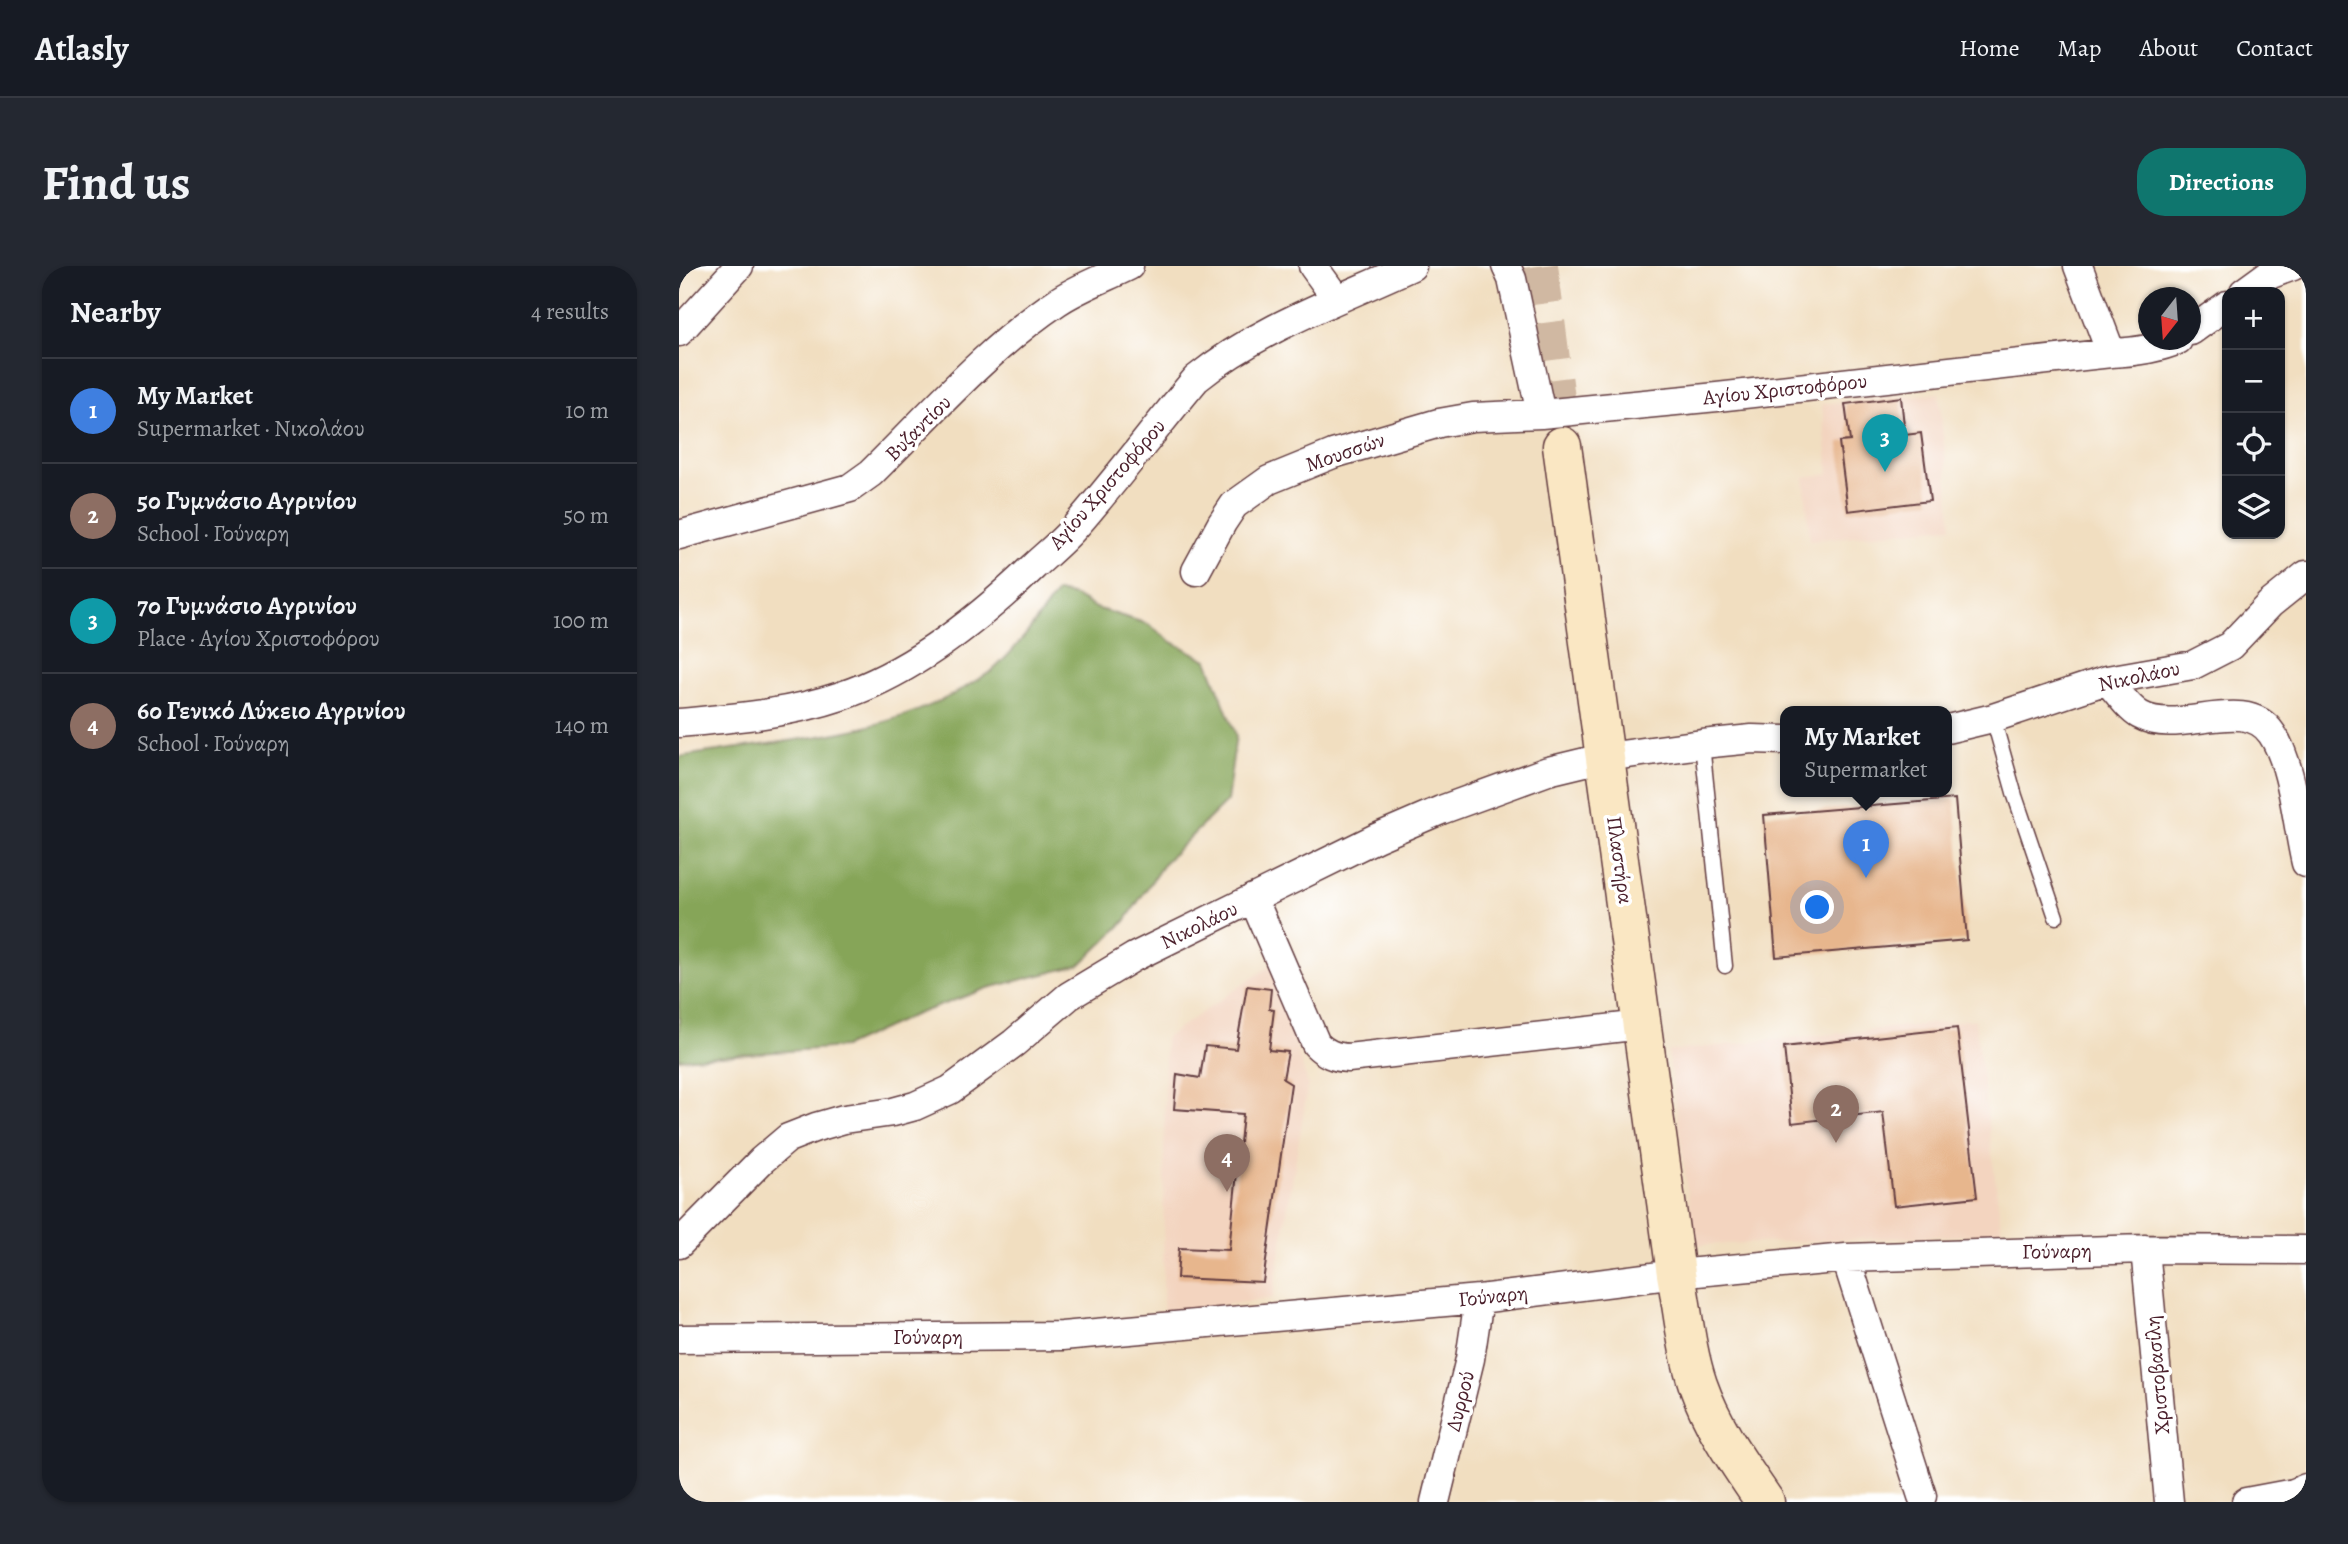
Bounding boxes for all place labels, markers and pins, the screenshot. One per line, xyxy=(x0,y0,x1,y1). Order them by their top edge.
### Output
pin: 3 xyxy=(1862,414,1908,472)
pin: 1 xyxy=(1843,820,1889,878)
pin: 2 xyxy=(1813,1085,1859,1143)
pin: 4 xyxy=(1204,1134,1250,1192)

